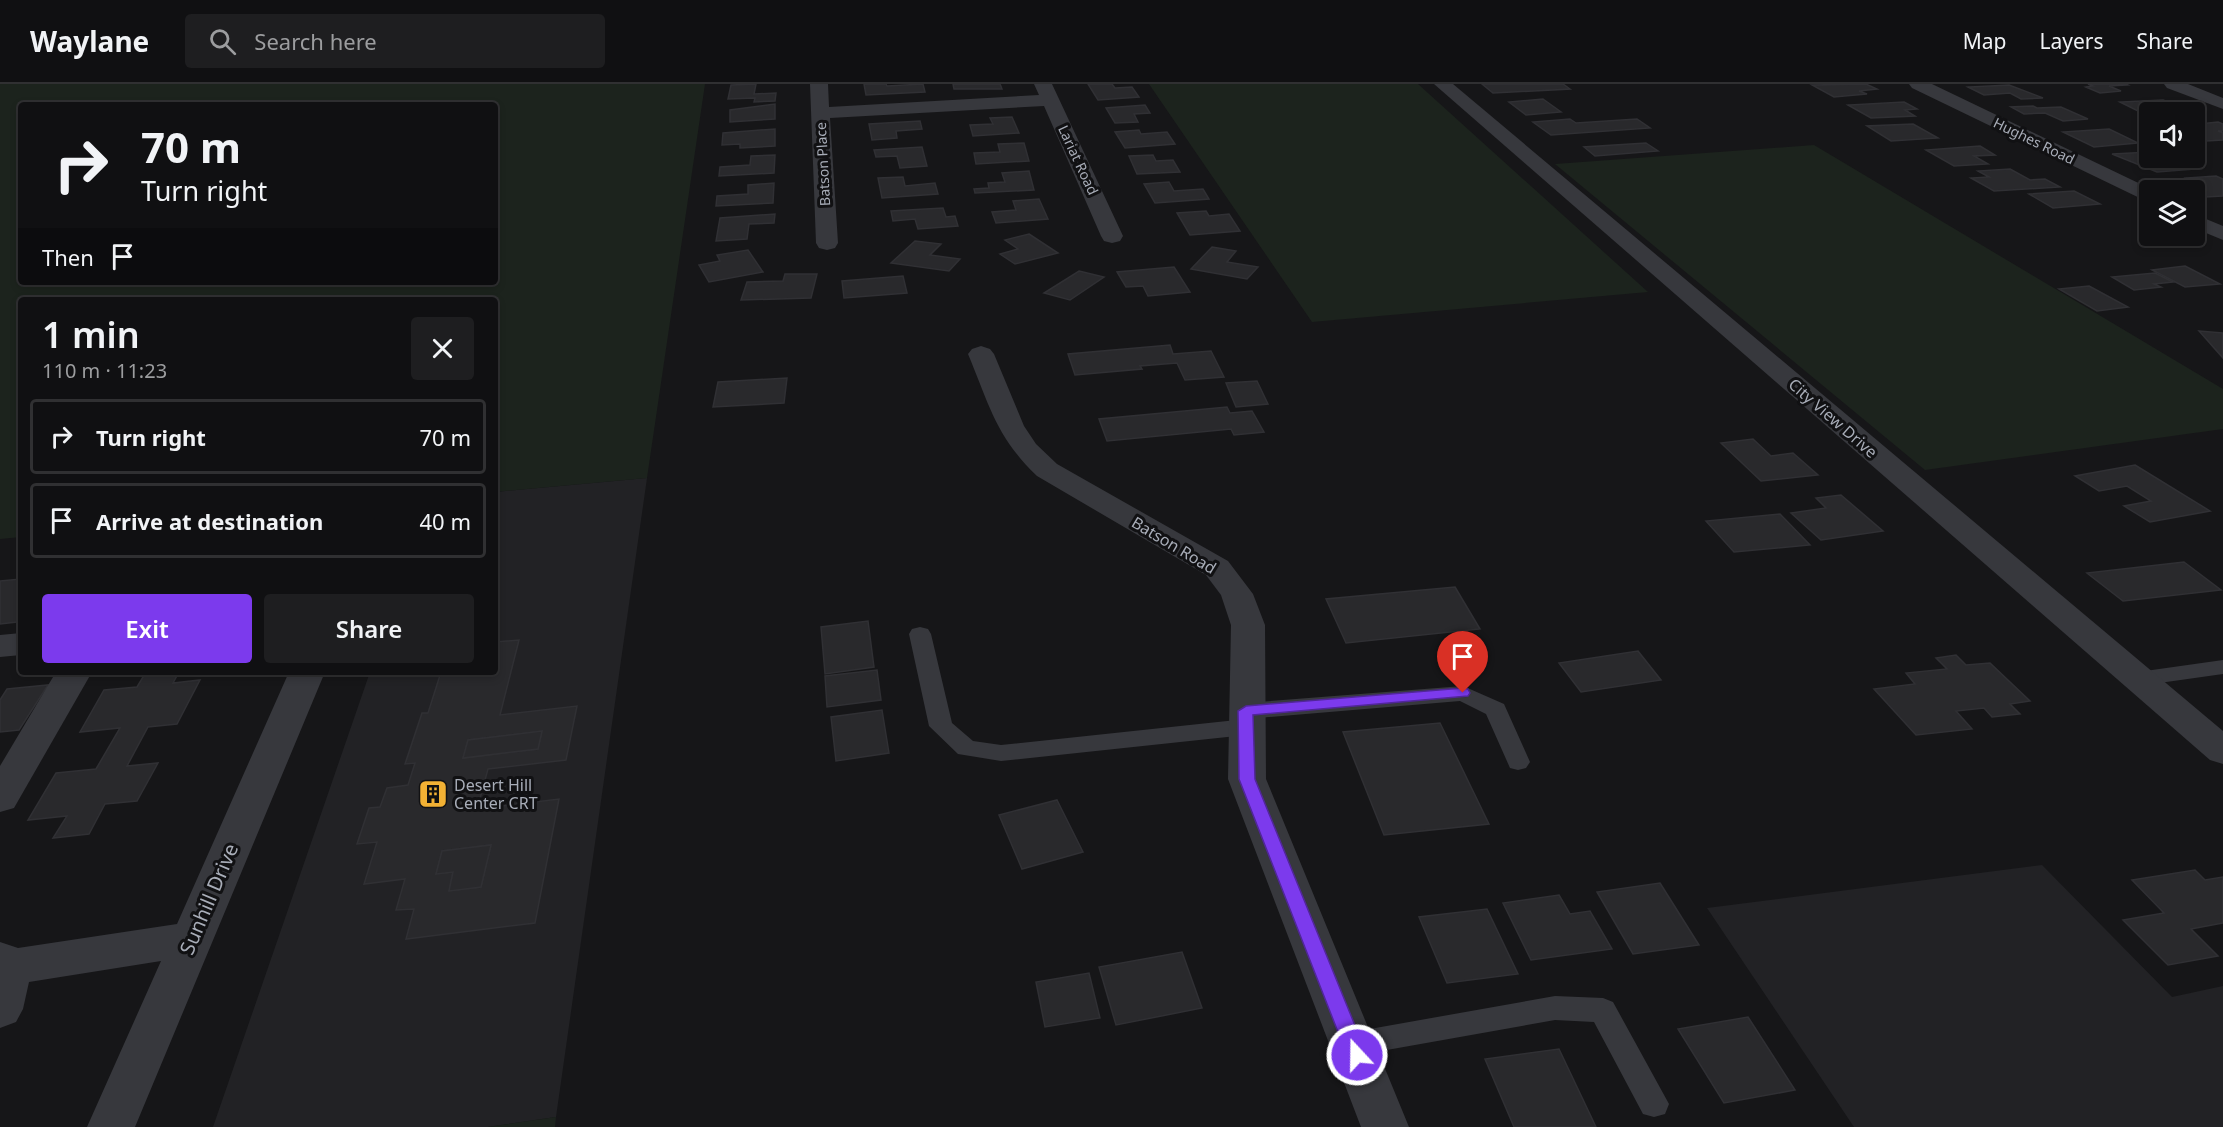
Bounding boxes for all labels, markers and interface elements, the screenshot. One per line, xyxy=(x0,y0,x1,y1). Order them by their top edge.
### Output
search box xyxy=(185,14,605,68)
text: Waylane xyxy=(30,22,149,60)
icon: search xyxy=(206,25,239,58)
text: Search here xyxy=(254,26,377,56)
text: Map xyxy=(1963,27,2007,55)
text: Layers xyxy=(2040,27,2104,55)
text: Share xyxy=(2137,27,2193,55)
map controls xyxy=(2139,102,2205,246)
button: sound xyxy=(2139,102,2205,168)
street label: Hughes Road xyxy=(1990,113,2078,168)
text: 70 m xyxy=(141,118,241,175)
street label: Batson Place xyxy=(811,121,834,206)
street label: Lariat Road xyxy=(1054,122,1103,198)
icon: right xyxy=(42,126,120,204)
text: Turn right xyxy=(141,172,267,209)
button: layers xyxy=(2139,180,2205,246)
icon: arrive xyxy=(106,240,139,273)
text: Then xyxy=(42,242,94,272)
text: 1 min xyxy=(42,310,140,359)
button: close xyxy=(411,317,474,380)
text: 110 m · 11:23 xyxy=(42,357,167,384)
street label: City View Drive xyxy=(1784,373,1882,463)
icon: right xyxy=(45,420,78,453)
text: Turn right xyxy=(96,422,206,452)
text: 70 m xyxy=(420,422,471,452)
icon: arrive xyxy=(45,504,78,537)
text: Arrive at destination xyxy=(96,506,323,536)
text: 40 m xyxy=(420,506,471,536)
street label: Batson Road xyxy=(1128,511,1220,579)
button: Exit xyxy=(42,594,252,663)
button: Share xyxy=(264,594,474,663)
pin xyxy=(1437,631,1488,693)
icon: arrive xyxy=(1446,640,1479,673)
place label: Desert Hill Center CRT xyxy=(454,774,538,814)
building icon: Desert Hill Center CRT xyxy=(417,778,449,810)
street label: Sunhill Drive xyxy=(173,839,244,958)
position arrow xyxy=(1325,1023,1389,1087)

